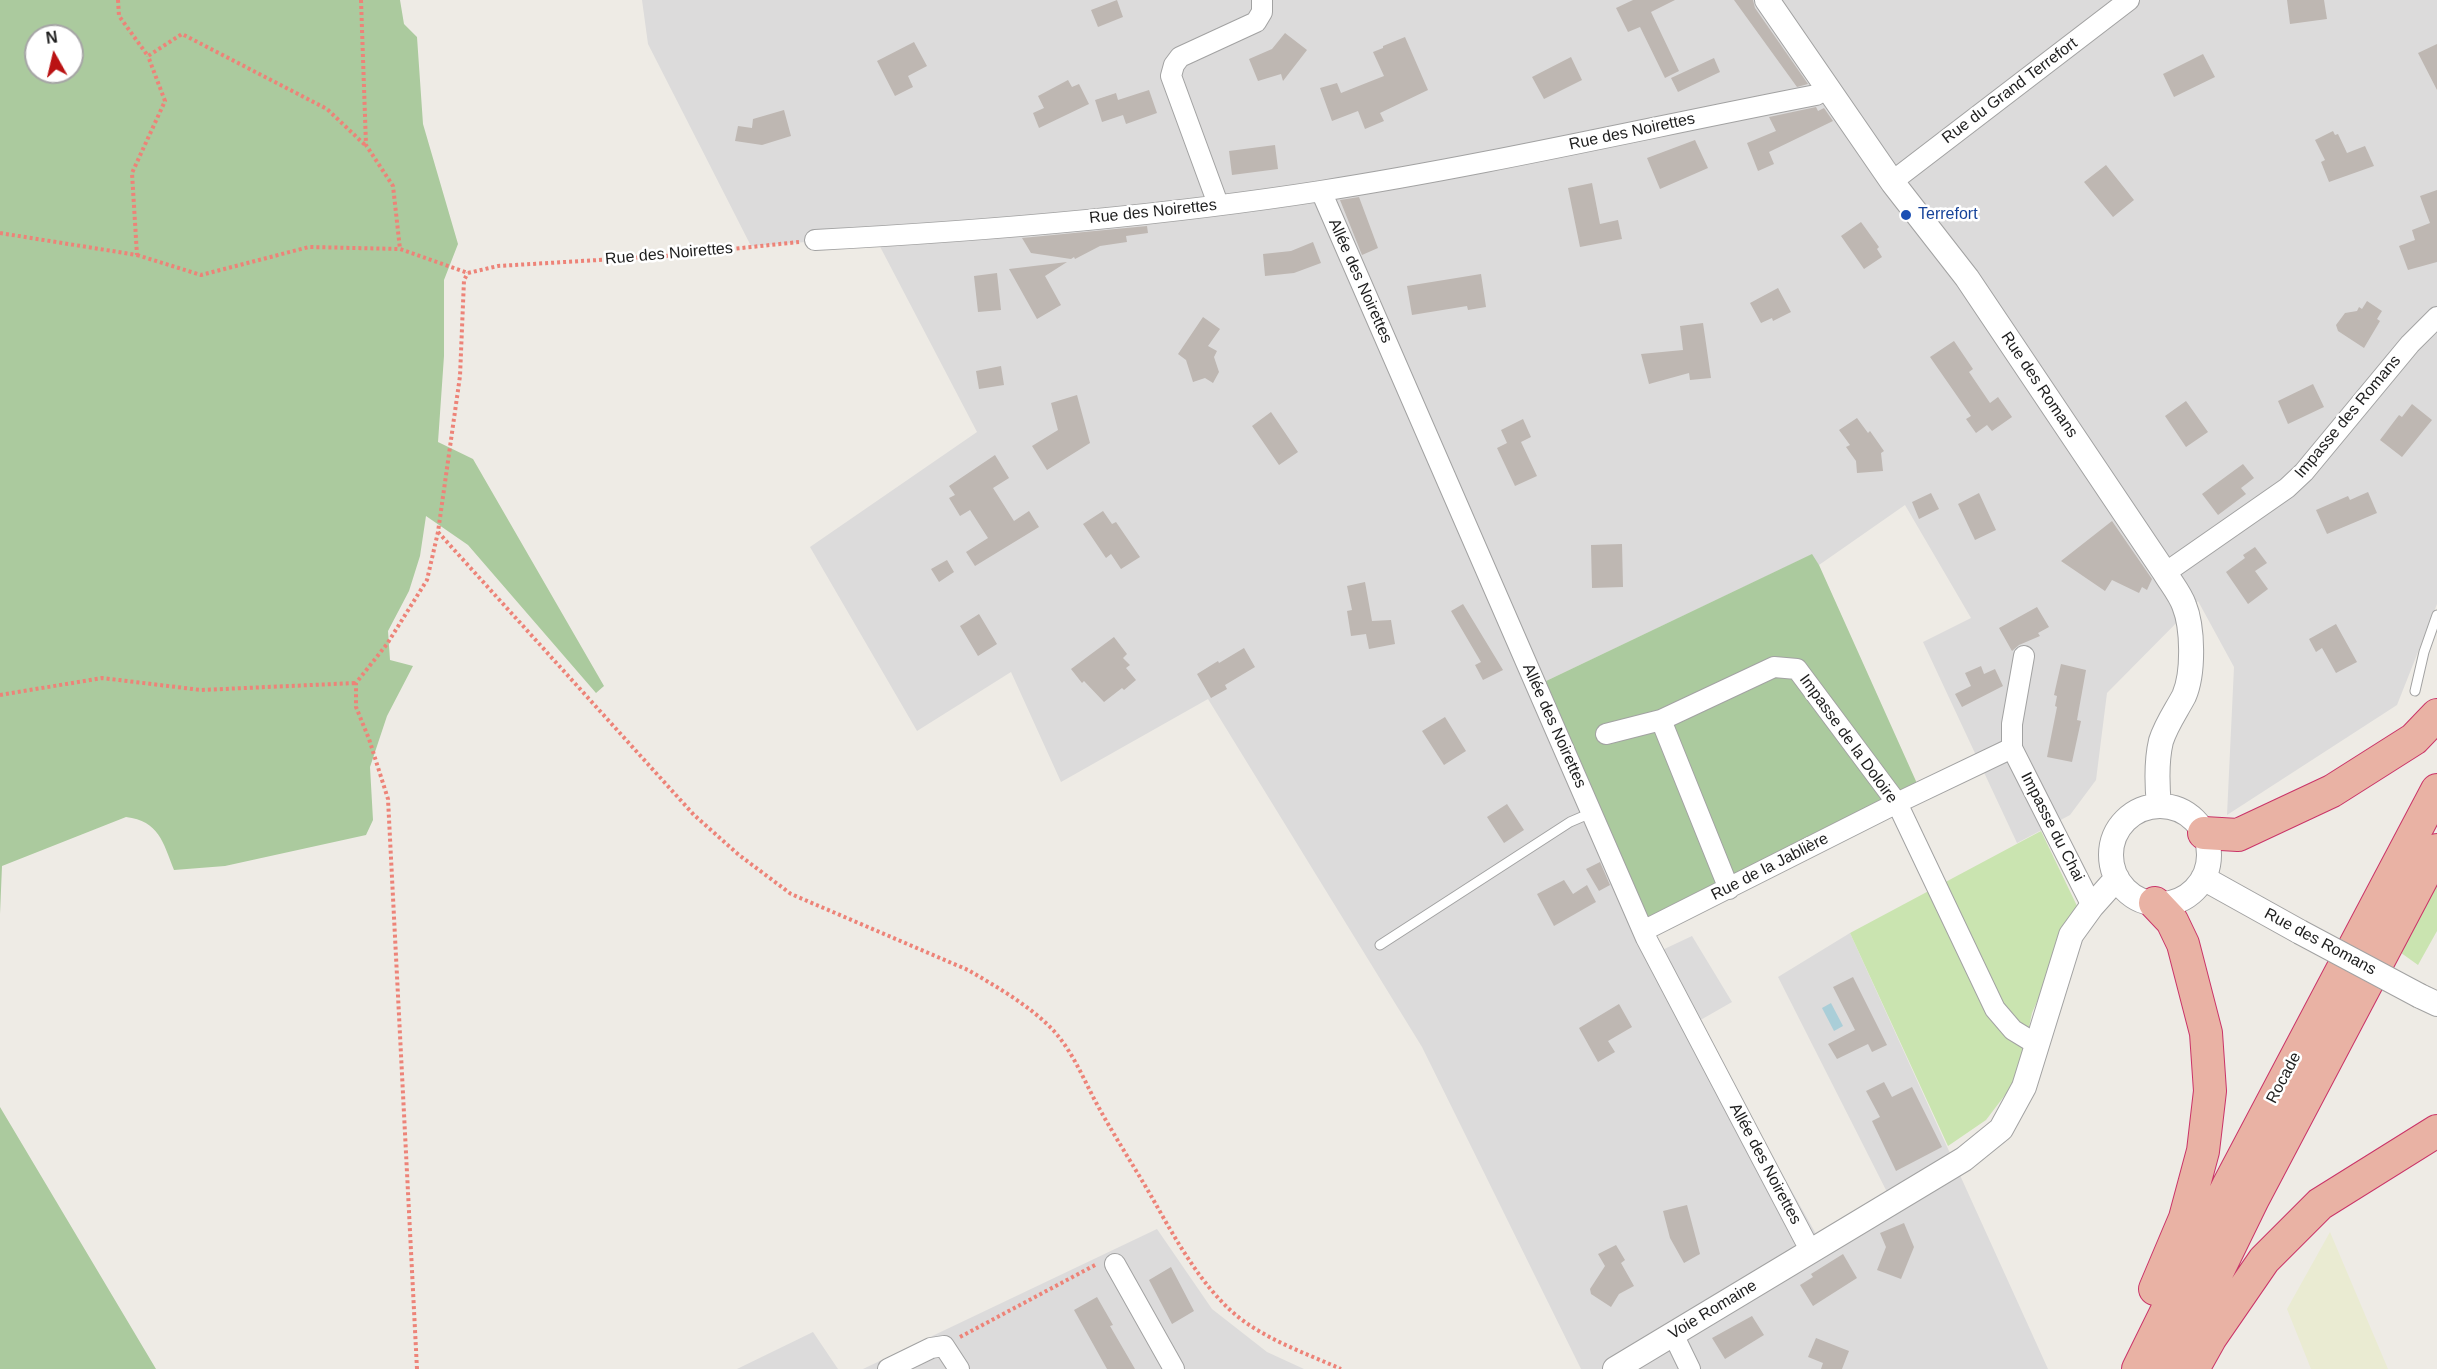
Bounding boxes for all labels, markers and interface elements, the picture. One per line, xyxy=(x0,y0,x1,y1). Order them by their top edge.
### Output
north arrow xyxy=(24,24,84,84)
text: N xyxy=(45,28,59,47)
street label: Rue du Grand Terrefort xyxy=(1939,34,2081,148)
street label: Rue des Noirettes xyxy=(1567,109,1697,155)
street label: Rue des Noirettes xyxy=(1088,196,1218,228)
place label: Terrefort xyxy=(1918,205,1978,225)
marker: Terrefort xyxy=(1899,208,1913,222)
street label: Allée des Noirettes xyxy=(1324,216,1396,346)
street label: Rue des Noirettes xyxy=(604,239,734,269)
street label: Rue des Romans xyxy=(1996,328,2082,442)
street label: Impasse des Romans xyxy=(2291,352,2405,482)
street label: Allée des Noirettes xyxy=(1518,661,1590,791)
street label: Impasse de la Doloire xyxy=(1795,671,1901,807)
street label: Impasse du Chai xyxy=(2016,769,2088,885)
street label: Rue de la Jablière xyxy=(1708,829,1832,905)
street label: Rue des Romans xyxy=(2261,905,2379,979)
street label: Rocade xyxy=(2263,1049,2305,1107)
street label: Allée des Noirettes xyxy=(1725,1100,1805,1228)
street label: Voie Romaine xyxy=(1665,1276,1761,1344)

